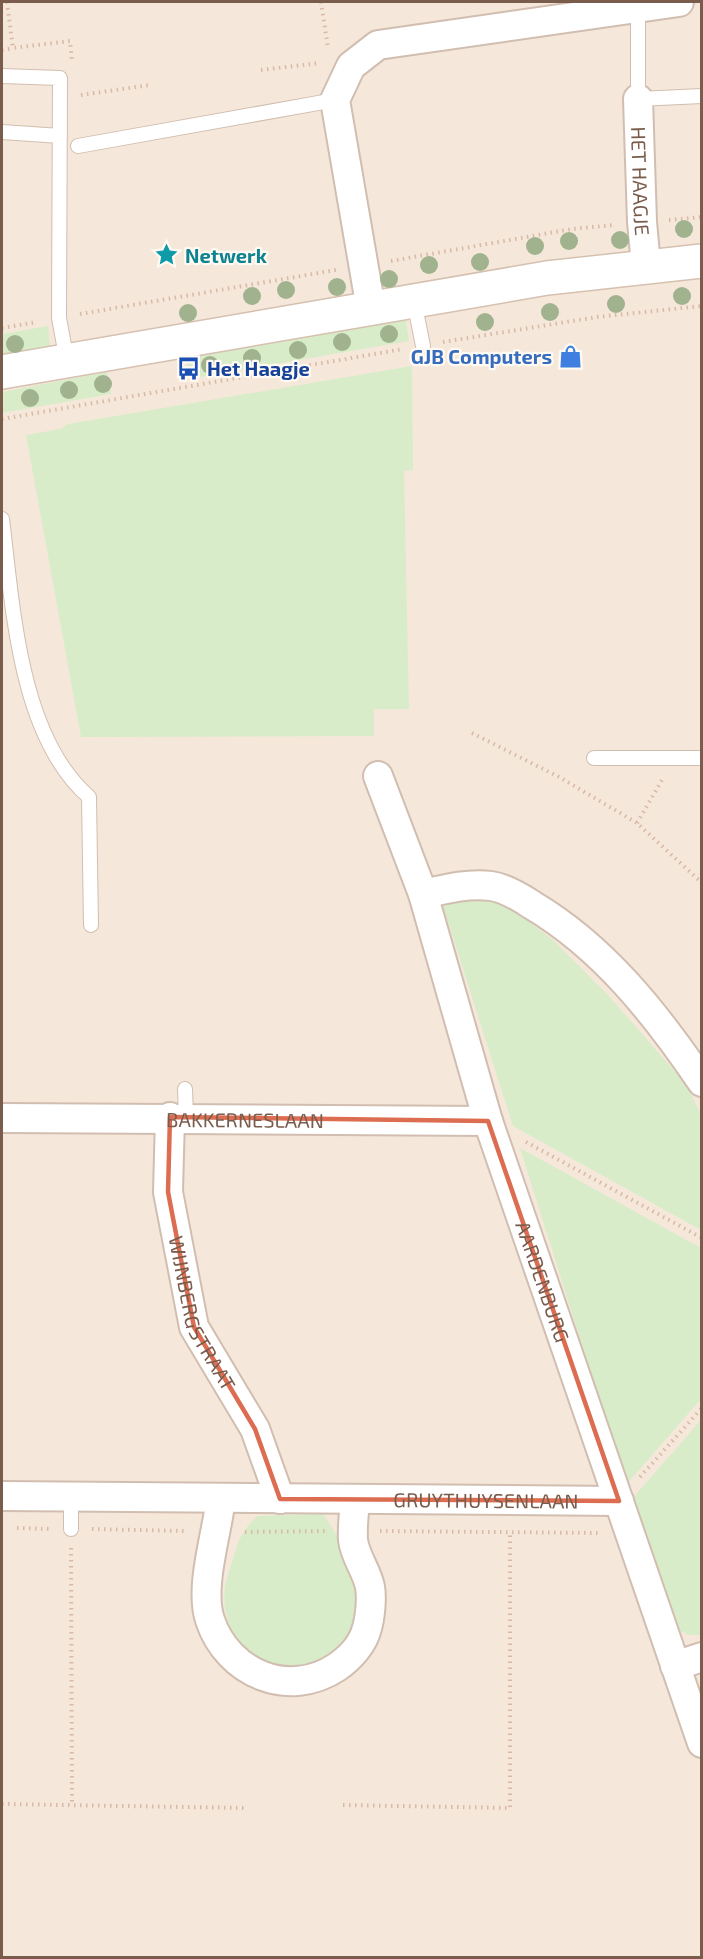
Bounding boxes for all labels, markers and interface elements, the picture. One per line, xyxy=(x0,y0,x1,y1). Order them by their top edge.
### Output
street label: HET HAAGJE xyxy=(627,126,655,236)
place icon: Netwerk xyxy=(154,242,180,268)
place label: Netwerk xyxy=(185,243,268,267)
shop icon: GJB Computers xyxy=(557,343,583,369)
place label: GJB Computers xyxy=(411,344,552,368)
bus stop icon: Het Haagje xyxy=(176,355,202,381)
place label: Het Haagje xyxy=(207,356,310,380)
street label: BAKKERNESLAAN xyxy=(166,1107,324,1132)
street label: AARDENBURG xyxy=(511,1218,575,1345)
street label: WIJNBERGSTRAAT xyxy=(165,1234,241,1395)
street label: GRUYTHUYSENLAAN xyxy=(393,1487,579,1513)

